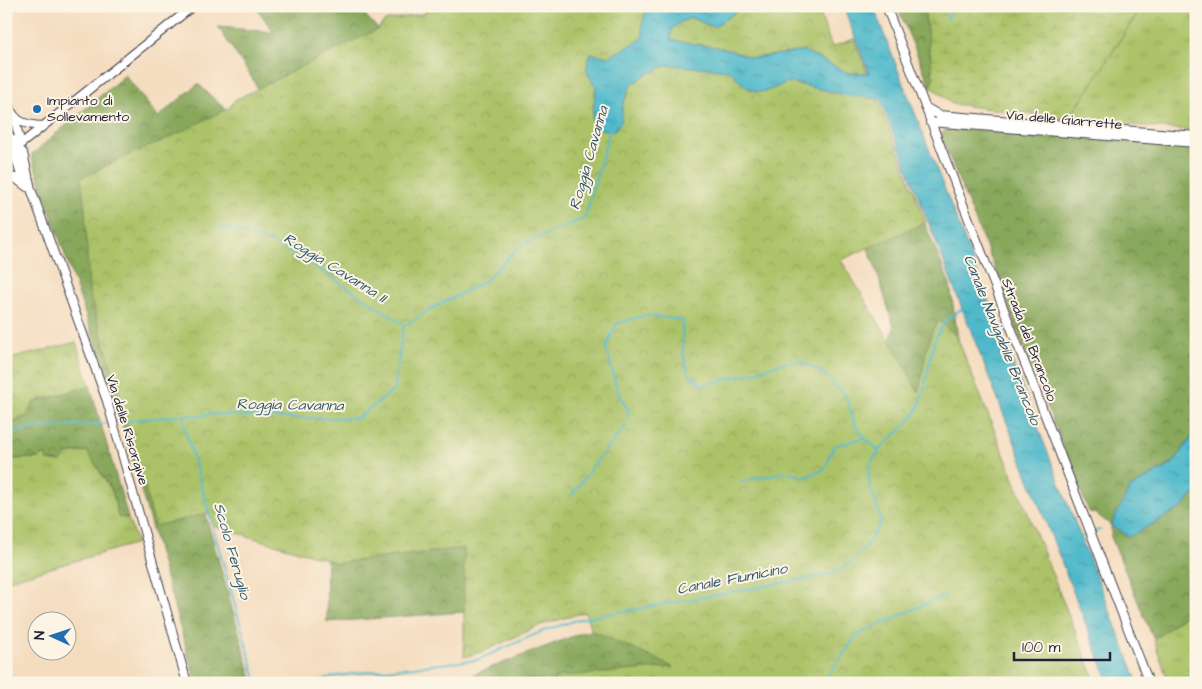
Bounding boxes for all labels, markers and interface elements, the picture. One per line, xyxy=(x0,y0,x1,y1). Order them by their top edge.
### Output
place label: Impianto di Sollevamento xyxy=(47,91,129,127)
water label: Roggia Cavanna xyxy=(564,102,615,213)
marker: Impianto di Sollevamento xyxy=(31,103,43,115)
street label: Via delle Giarrette xyxy=(1005,105,1123,135)
water label: Roggia Cavanna II xyxy=(279,228,392,310)
water label: Canale Navigabile Brancolo xyxy=(957,252,1046,430)
street label: Strada del Brancolo xyxy=(996,275,1062,405)
street label: Via delle Risorgive xyxy=(101,372,153,488)
water label: Roggia Cavanna xyxy=(236,394,345,417)
water label: Scolo Feruglio xyxy=(207,500,256,604)
water label: Canale Fiumicino xyxy=(675,558,790,600)
north arrow xyxy=(28,612,78,662)
scale bar xyxy=(1014,629,1111,661)
text: N xyxy=(30,630,50,640)
text: 100 m xyxy=(1022,637,1061,658)

